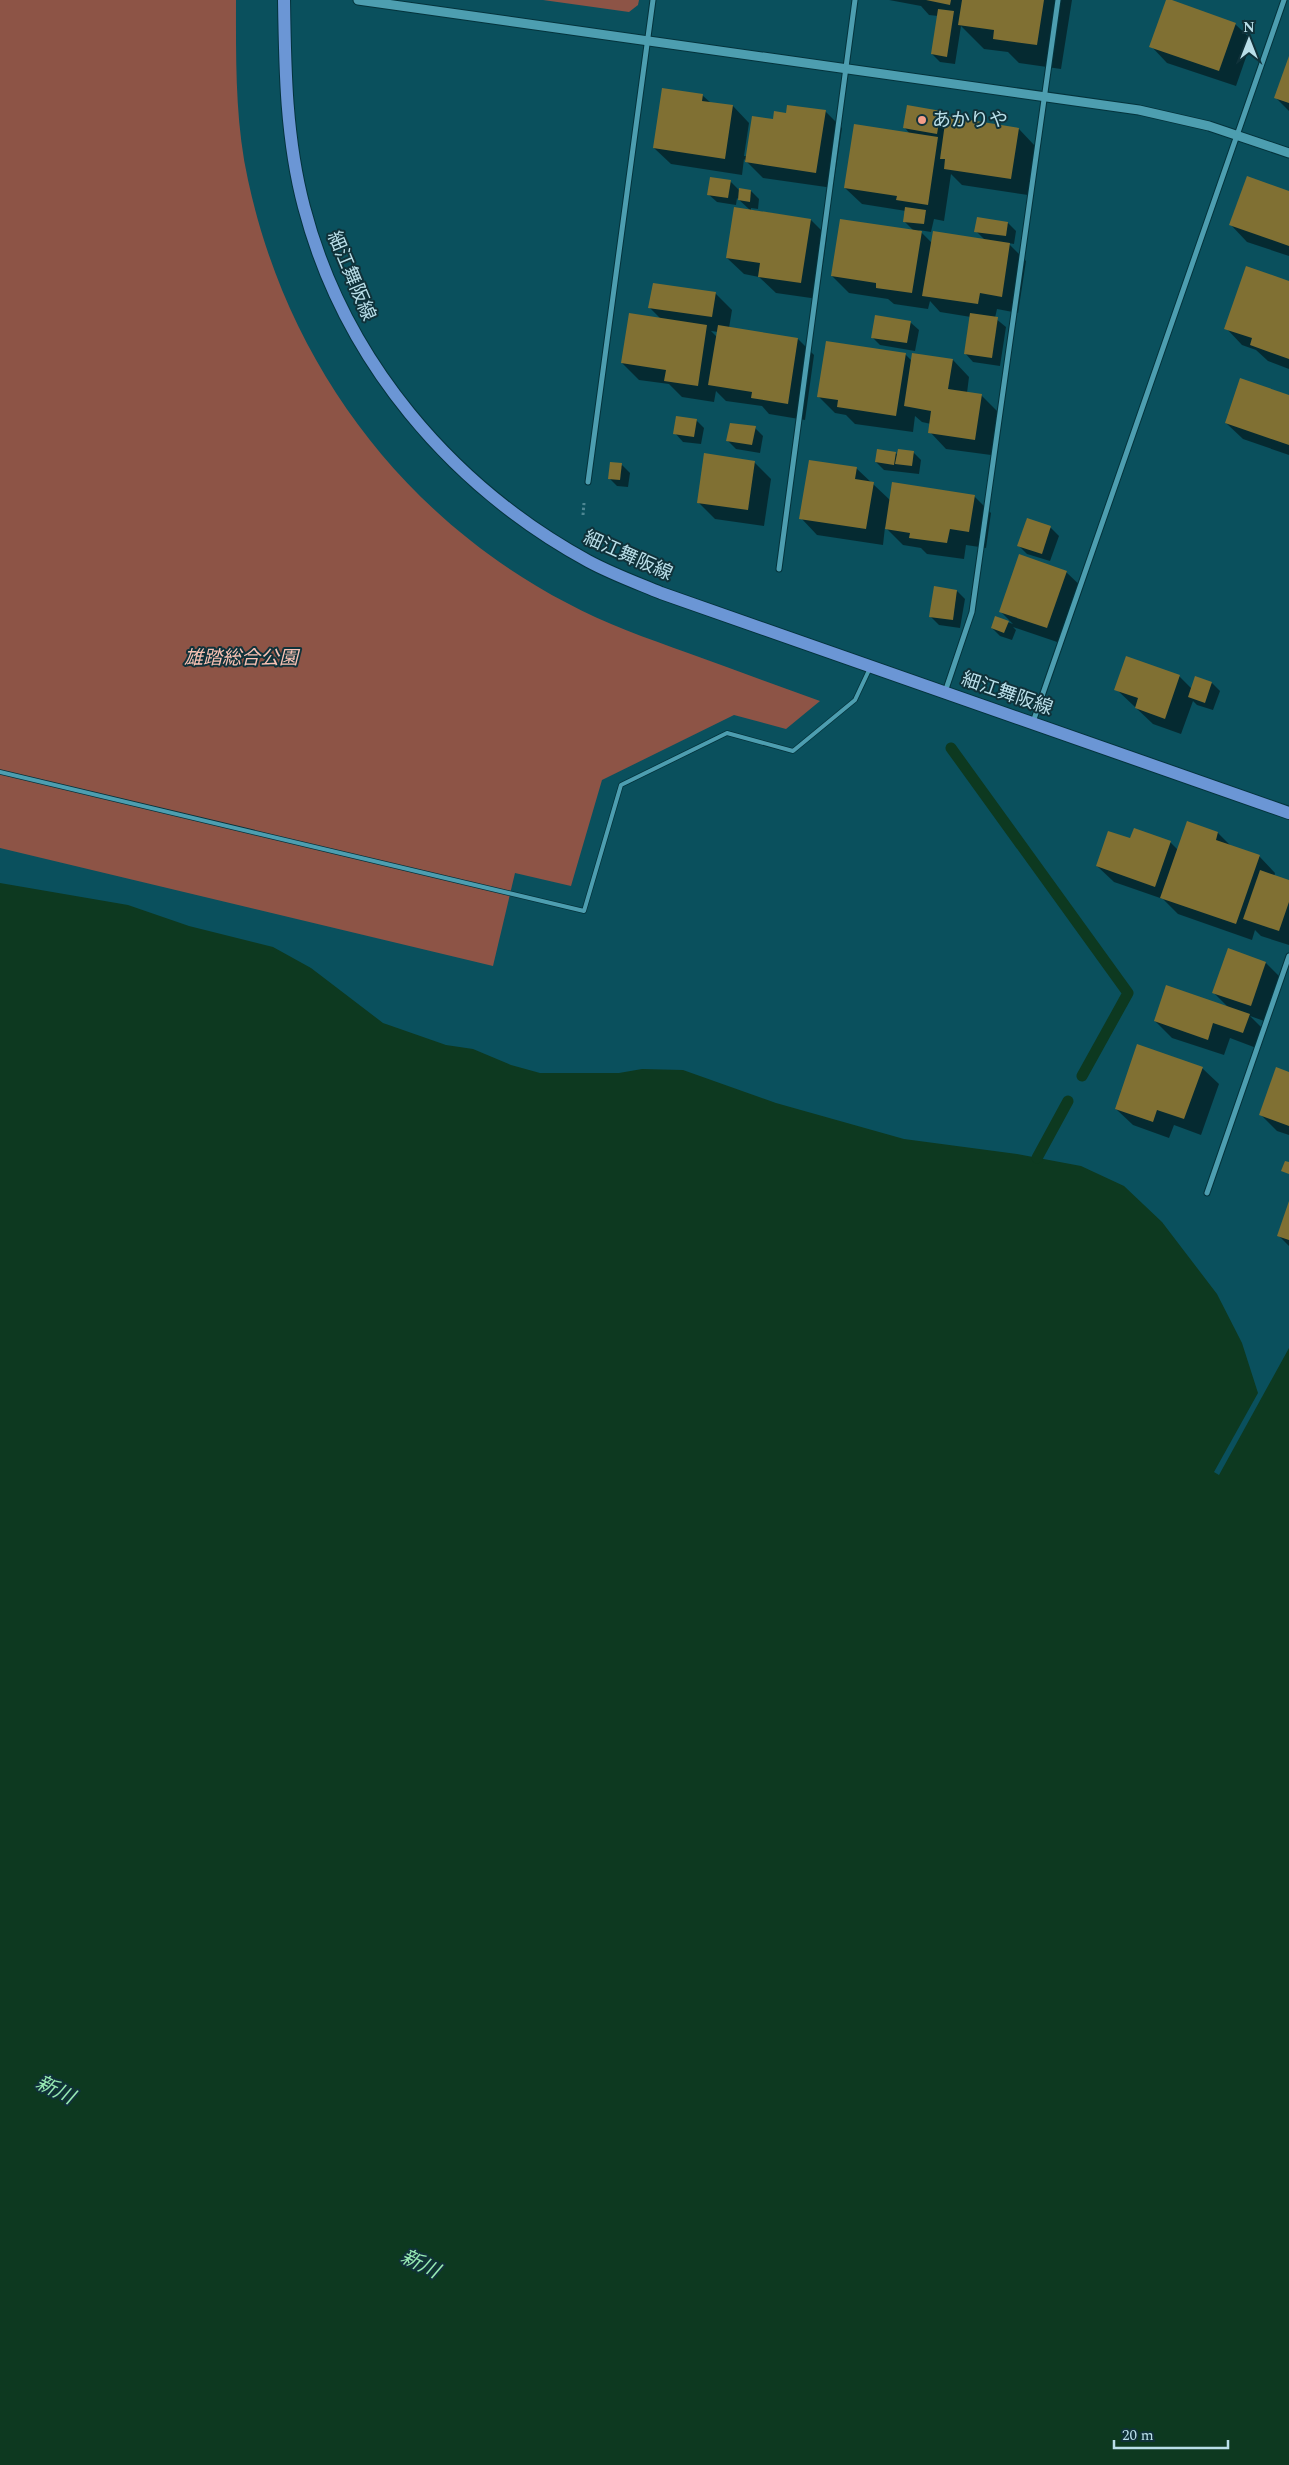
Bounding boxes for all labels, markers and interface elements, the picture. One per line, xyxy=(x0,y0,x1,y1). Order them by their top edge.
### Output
north arrow xyxy=(1224,15,1274,65)
text: N xyxy=(1243,17,1255,38)
place label: あかりや xyxy=(932,106,1008,135)
marker: あかりや xyxy=(916,114,928,126)
street label: 細江舞阪線 xyxy=(319,227,383,325)
street label: 細江舞阪線 xyxy=(579,523,677,589)
park label: 雄踏総合公園 xyxy=(184,644,301,673)
street label: 細江舞阪線 xyxy=(957,665,1057,723)
water label: 新川 xyxy=(30,2068,81,2113)
water label: 新川 xyxy=(395,2242,446,2287)
scale bar xyxy=(1114,2418,1228,2450)
text: 20 m xyxy=(1122,2424,1154,2447)

